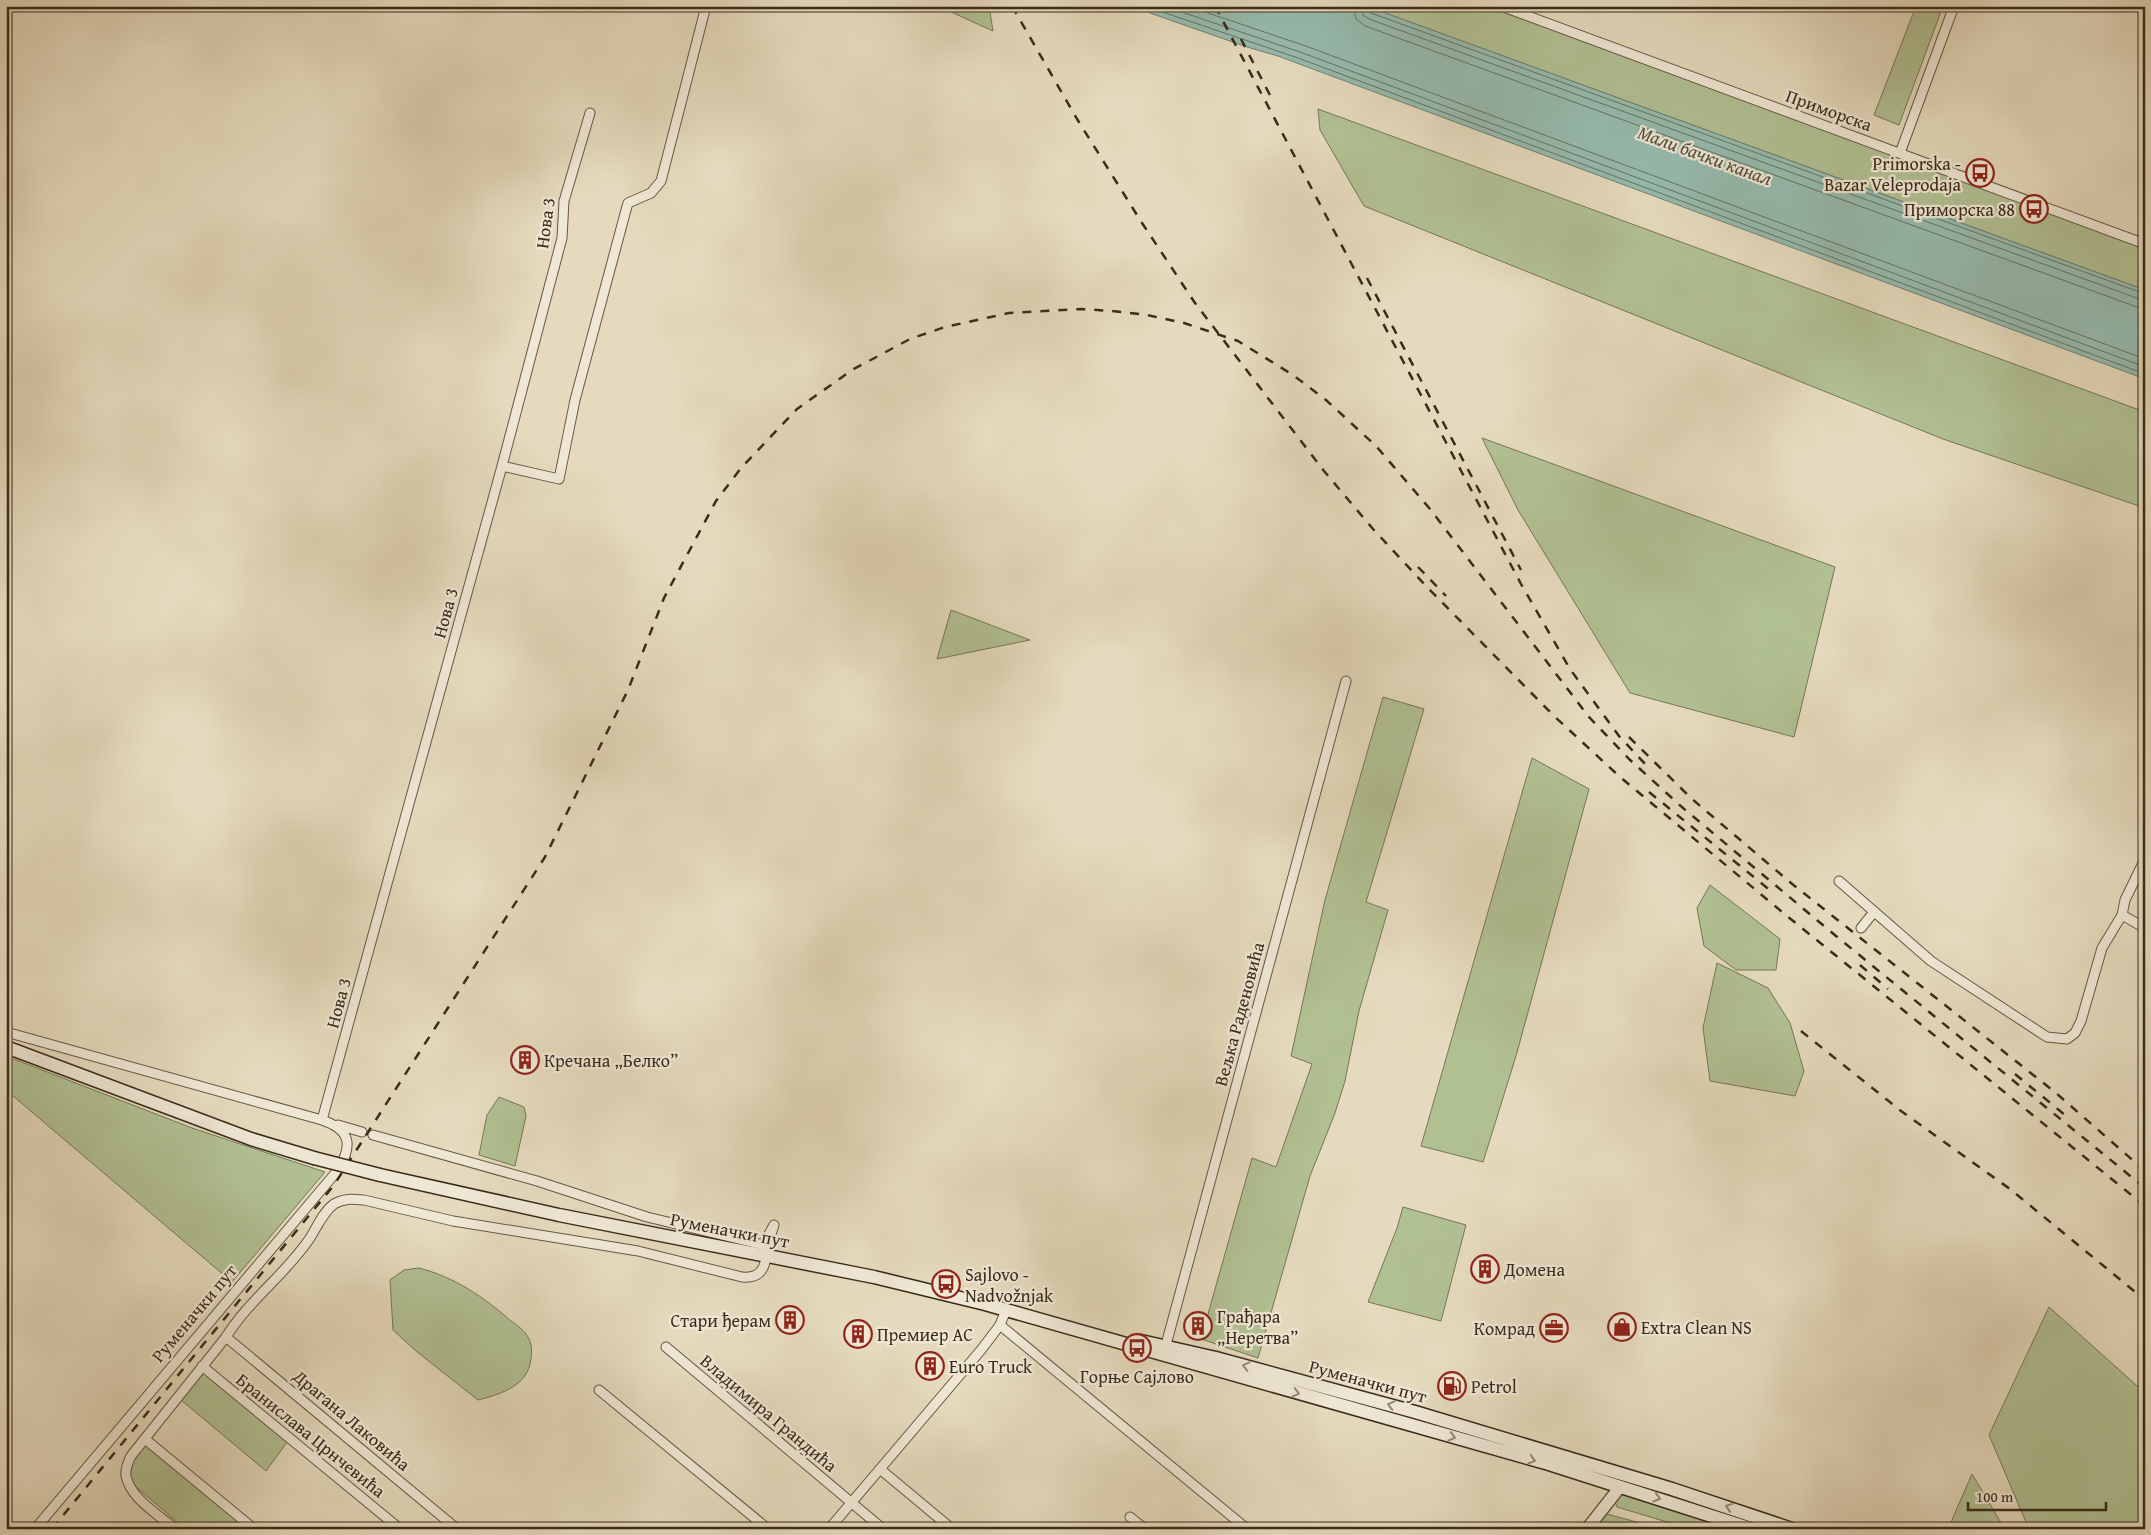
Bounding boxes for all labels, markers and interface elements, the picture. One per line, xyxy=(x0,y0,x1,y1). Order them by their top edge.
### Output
street label: Приморска xyxy=(1782,82,1876,138)
water label: Мали бачки канал xyxy=(1634,118,1776,192)
place label: Primorska - Bazar Veleprodaja xyxy=(1824,150,1961,198)
bus stop icon: Primorska - Bazar Veleprodaja xyxy=(1965,158,1995,188)
bus stop icon: Приморска 88 xyxy=(2019,194,2049,224)
street label: Нова 3 xyxy=(528,196,562,250)
place label: Приморска 88 xyxy=(1904,196,2015,223)
street label: Нова 3 xyxy=(425,585,465,641)
street label: Вељка Раденовића xyxy=(1207,939,1271,1089)
street label: Нова 3 xyxy=(318,975,358,1031)
building icon: Кречана „Белко” xyxy=(510,1045,540,1075)
place label: Кречана „Белко” xyxy=(544,1047,678,1074)
street label: Руменачки пут xyxy=(668,1205,792,1255)
building icon: Домена xyxy=(1470,1254,1500,1284)
place label: Домена xyxy=(1503,1256,1565,1283)
street label: Руменачки пут xyxy=(145,1258,243,1368)
place label: Sajlovo - Nadvožnjak xyxy=(965,1261,1054,1309)
bus stop icon: Sajlovo - Nadvožnjak xyxy=(931,1269,961,1299)
place label: Грађара „Неретва” xyxy=(1217,1303,1298,1351)
building icon: Стари ђерам xyxy=(775,1305,805,1335)
place label: Стари ђерам xyxy=(670,1307,771,1334)
building icon: Грађара „Неретва” xyxy=(1183,1311,1213,1341)
shop icon: Extra Clean NS xyxy=(1607,1312,1637,1342)
office icon: Комрад xyxy=(1539,1313,1569,1343)
place label: Extra Clean NS xyxy=(1641,1314,1752,1341)
place label: Комрад xyxy=(1474,1315,1535,1342)
building icon: Премиер АС xyxy=(843,1319,873,1349)
place label: Премиер АС xyxy=(877,1321,973,1348)
bus stop icon: Горње Сајлово xyxy=(1122,1333,1152,1363)
street label: Владимира Грандића xyxy=(695,1348,844,1479)
building icon: Euro Truck xyxy=(915,1351,945,1381)
street label: Руменачки пут xyxy=(1306,1352,1430,1410)
place label: Euro Truck xyxy=(949,1353,1033,1380)
one-way arrow xyxy=(1241,1361,1250,1372)
street label: Драгана Лаковића xyxy=(287,1362,417,1477)
place label: Горње Сајлово xyxy=(1080,1363,1194,1390)
street label: Бранислава Црнчевића xyxy=(230,1366,392,1504)
fuel station icon: Petrol xyxy=(1437,1371,1467,1401)
place label: Petrol xyxy=(1471,1373,1517,1400)
one-way arrow xyxy=(1291,1387,1299,1397)
one-way arrow xyxy=(1387,1401,1395,1411)
one-way arrow xyxy=(1448,1431,1456,1441)
one-way arrow xyxy=(1528,1454,1536,1464)
scale bar xyxy=(1968,1480,2106,1512)
text: 100 m xyxy=(1976,1486,2014,1507)
one-way arrow xyxy=(1653,1492,1661,1502)
one-way arrow xyxy=(1726,1503,1734,1513)

